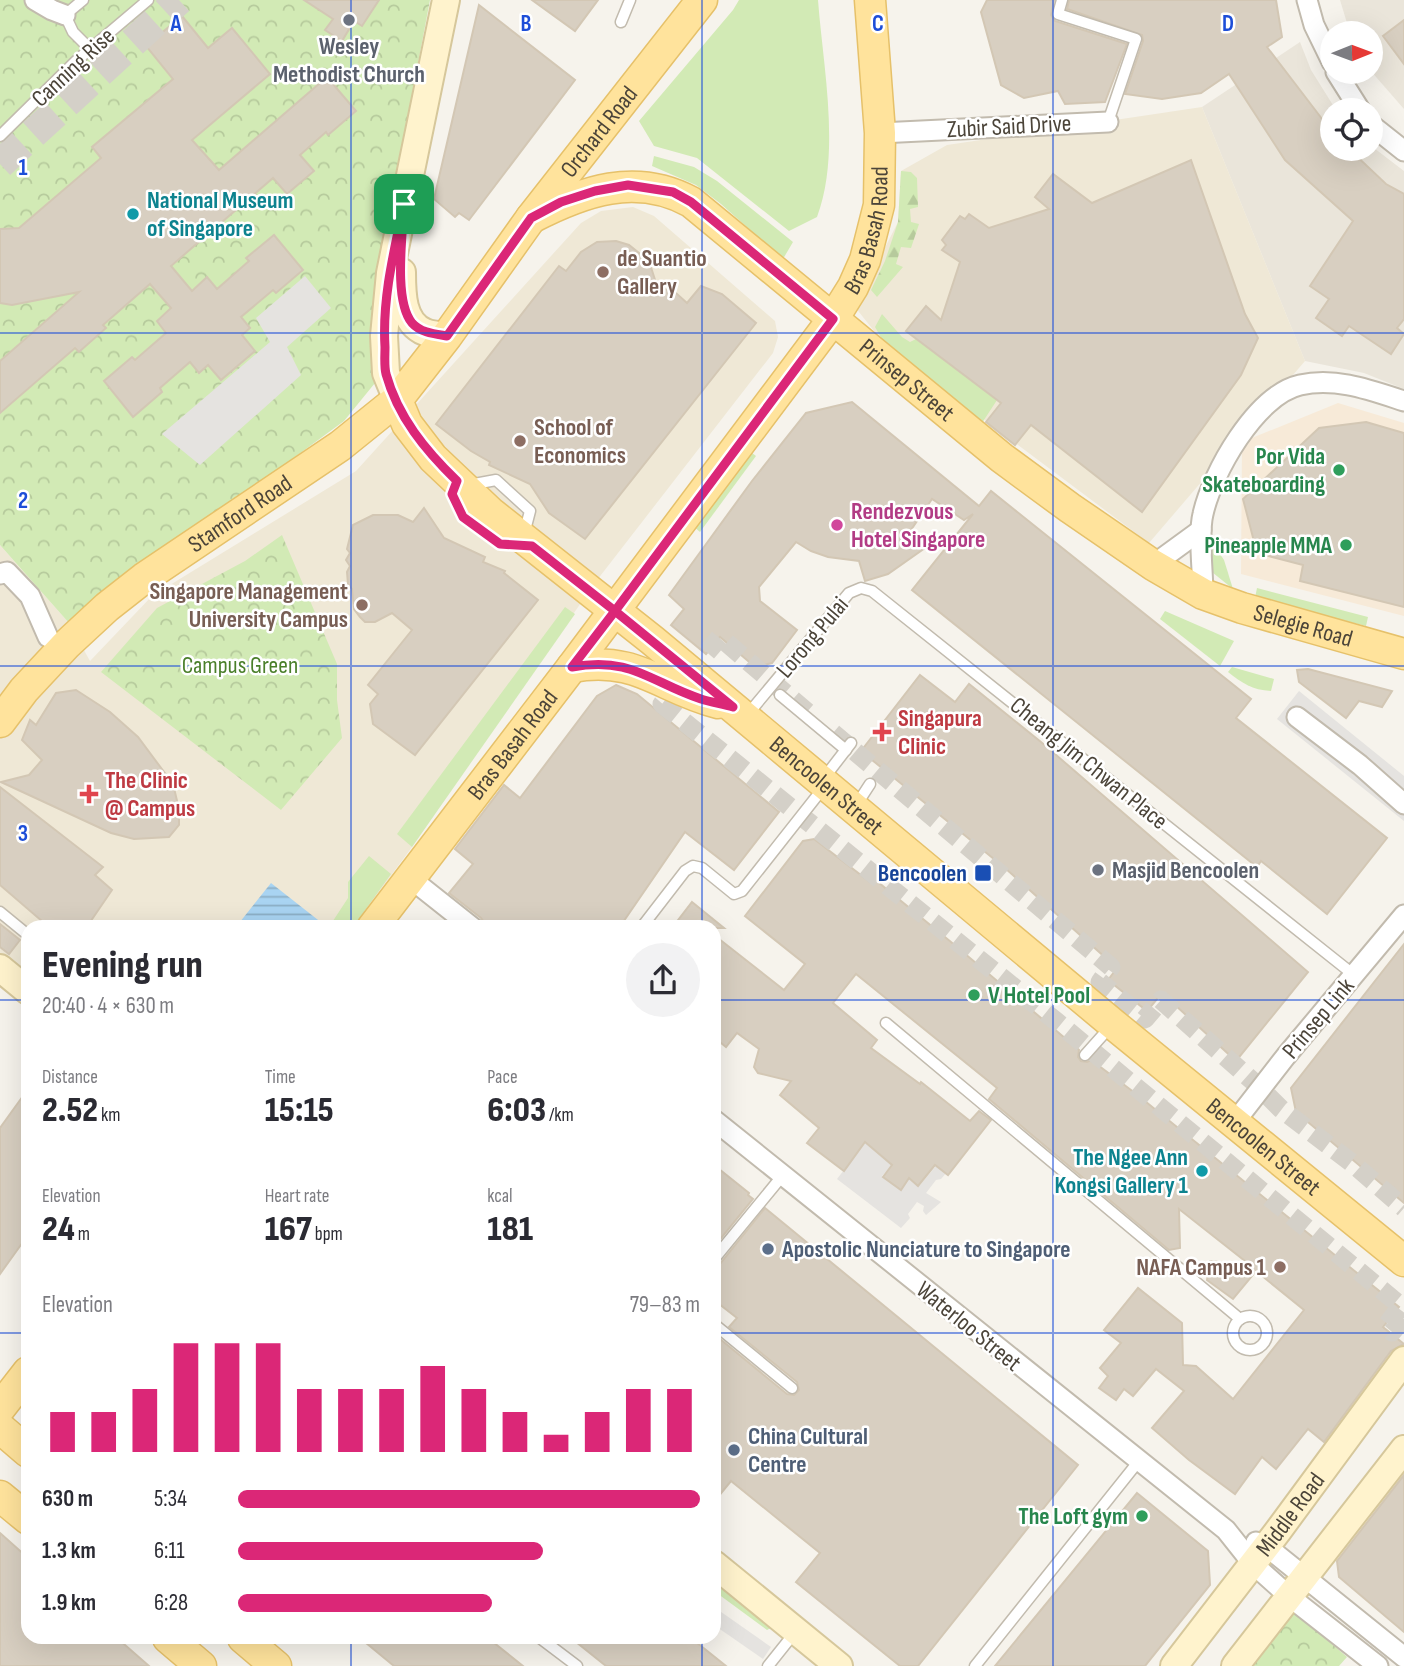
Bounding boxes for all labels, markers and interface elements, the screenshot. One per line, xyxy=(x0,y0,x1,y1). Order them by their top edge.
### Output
text: A xyxy=(170,10,183,38)
text: B xyxy=(521,10,532,38)
text: C xyxy=(872,10,884,38)
text: D xyxy=(1222,10,1234,38)
marker: Wesley Methodist Church xyxy=(341,12,357,28)
north arrow xyxy=(1320,21,1382,84)
map controls xyxy=(1320,21,1383,161)
street label: Canning Rise xyxy=(26,22,121,113)
place label: Wesley Methodist Church xyxy=(273,32,425,89)
street label: Orchard Road xyxy=(555,80,644,183)
button: locate xyxy=(1320,98,1383,161)
street label: Zubir Said Drive xyxy=(946,109,1072,144)
text: 1 xyxy=(18,154,28,182)
street label: Bras Basah Road xyxy=(838,166,895,300)
pin xyxy=(374,174,434,234)
icon: arrive xyxy=(385,185,423,223)
place label: National Museum of Singapore xyxy=(147,186,294,243)
marker: National Museum of Singapore xyxy=(125,206,141,222)
place label: de Suantio Gallery xyxy=(617,244,707,301)
marker: de Suantio Gallery xyxy=(595,264,611,280)
street label: Prinsep Street xyxy=(853,333,960,428)
place label: School of Economics xyxy=(534,413,626,470)
marker: School of Economics xyxy=(512,433,528,449)
place label: Por Vida Skateboarding xyxy=(1202,442,1325,499)
marker: Por Vida Skateboarding xyxy=(1331,462,1347,478)
street label: Stamford Road xyxy=(183,469,298,559)
text: 2 xyxy=(18,487,28,515)
place label: Rendezvous Hotel Singapore xyxy=(851,497,985,554)
marker: Rendezvous Hotel Singapore xyxy=(829,517,845,533)
place label: Pineapple MMA xyxy=(1204,531,1333,560)
marker: Pineapple MMA xyxy=(1338,537,1354,553)
place label: Singapore Management University Campus xyxy=(149,577,348,634)
street label: Lorong Pulai xyxy=(770,591,855,684)
marker: Singapore Management University Campus xyxy=(354,597,370,613)
street label: Selegie Road xyxy=(1250,598,1356,654)
park label: Campus Green xyxy=(182,651,298,680)
street label: Bras Basah Road xyxy=(462,684,564,806)
street label: Cheang Jim Chwan Place xyxy=(1004,691,1173,836)
place label: Singapura Clinic xyxy=(898,704,982,761)
marker: Singapura Clinic xyxy=(872,722,892,742)
street label: Bencoolen Street xyxy=(764,730,889,841)
place label: The Clinic @ Campus xyxy=(105,766,195,823)
marker: The Clinic @ Campus xyxy=(79,784,99,804)
text: 3 xyxy=(18,820,28,848)
place label: Masjid Bencoolen xyxy=(1112,856,1259,885)
place label: Bencoolen xyxy=(878,859,967,888)
marker: Masjid Bencoolen xyxy=(1090,862,1106,878)
marker: Bencoolen xyxy=(973,863,993,883)
text: Evening run xyxy=(42,943,203,988)
button: share xyxy=(626,943,700,1017)
street label: Prinsep Link xyxy=(1276,972,1361,1065)
place label: V Hotel Pool xyxy=(988,981,1090,1010)
marker: V Hotel Pool xyxy=(966,987,982,1003)
text: 20:40 · 4 × 630 m xyxy=(42,992,174,1020)
text: Distance xyxy=(42,1066,98,1089)
text: Time xyxy=(265,1066,296,1089)
text: Pace xyxy=(487,1066,518,1089)
text: 2.52 xyxy=(42,1089,98,1132)
text: 15:15 xyxy=(265,1089,334,1132)
text: 6:03 xyxy=(487,1089,546,1132)
street label: Bencoolen Street xyxy=(1200,1092,1326,1202)
text: km xyxy=(98,1104,121,1127)
text: /km xyxy=(546,1104,574,1127)
place label: The Ngee Ann Kongsi Gallery 1 xyxy=(1054,1143,1189,1200)
marker: The Ngee Ann Kongsi Gallery 1 xyxy=(1194,1163,1210,1179)
text: Elevation xyxy=(42,1185,101,1208)
text: Heart rate xyxy=(265,1185,330,1208)
text: kcal xyxy=(487,1185,512,1208)
text: 24 xyxy=(42,1208,75,1251)
text: 167 xyxy=(265,1208,312,1251)
text: 181 xyxy=(487,1208,533,1251)
text: m xyxy=(75,1223,90,1246)
text: bpm xyxy=(312,1223,343,1246)
place label: Apostolic Nunciature to Singapore xyxy=(781,1235,1071,1264)
marker: Apostolic Nunciature to Singapore xyxy=(760,1241,776,1257)
place label: NAFA Campus 1 xyxy=(1136,1253,1267,1282)
marker: NAFA Campus 1 xyxy=(1272,1259,1288,1275)
street label: Waterloo Street xyxy=(910,1275,1027,1378)
text: Elevation xyxy=(42,1291,113,1319)
text: 79–83 m xyxy=(630,1291,700,1319)
place label: China Cultural Centre xyxy=(748,1422,868,1479)
marker: China Cultural Centre xyxy=(726,1442,742,1458)
street label: Middle Road xyxy=(1250,1467,1331,1562)
text: 630 m xyxy=(42,1485,93,1513)
text: 5:34 xyxy=(154,1485,187,1513)
place label: The Loft gym xyxy=(1018,1502,1128,1531)
marker: The Loft gym xyxy=(1134,1508,1150,1524)
text: 1.3 km xyxy=(42,1537,96,1565)
text: 6:11 xyxy=(154,1537,185,1565)
text: 1.9 km xyxy=(42,1589,96,1617)
text: 6:28 xyxy=(154,1589,188,1617)

